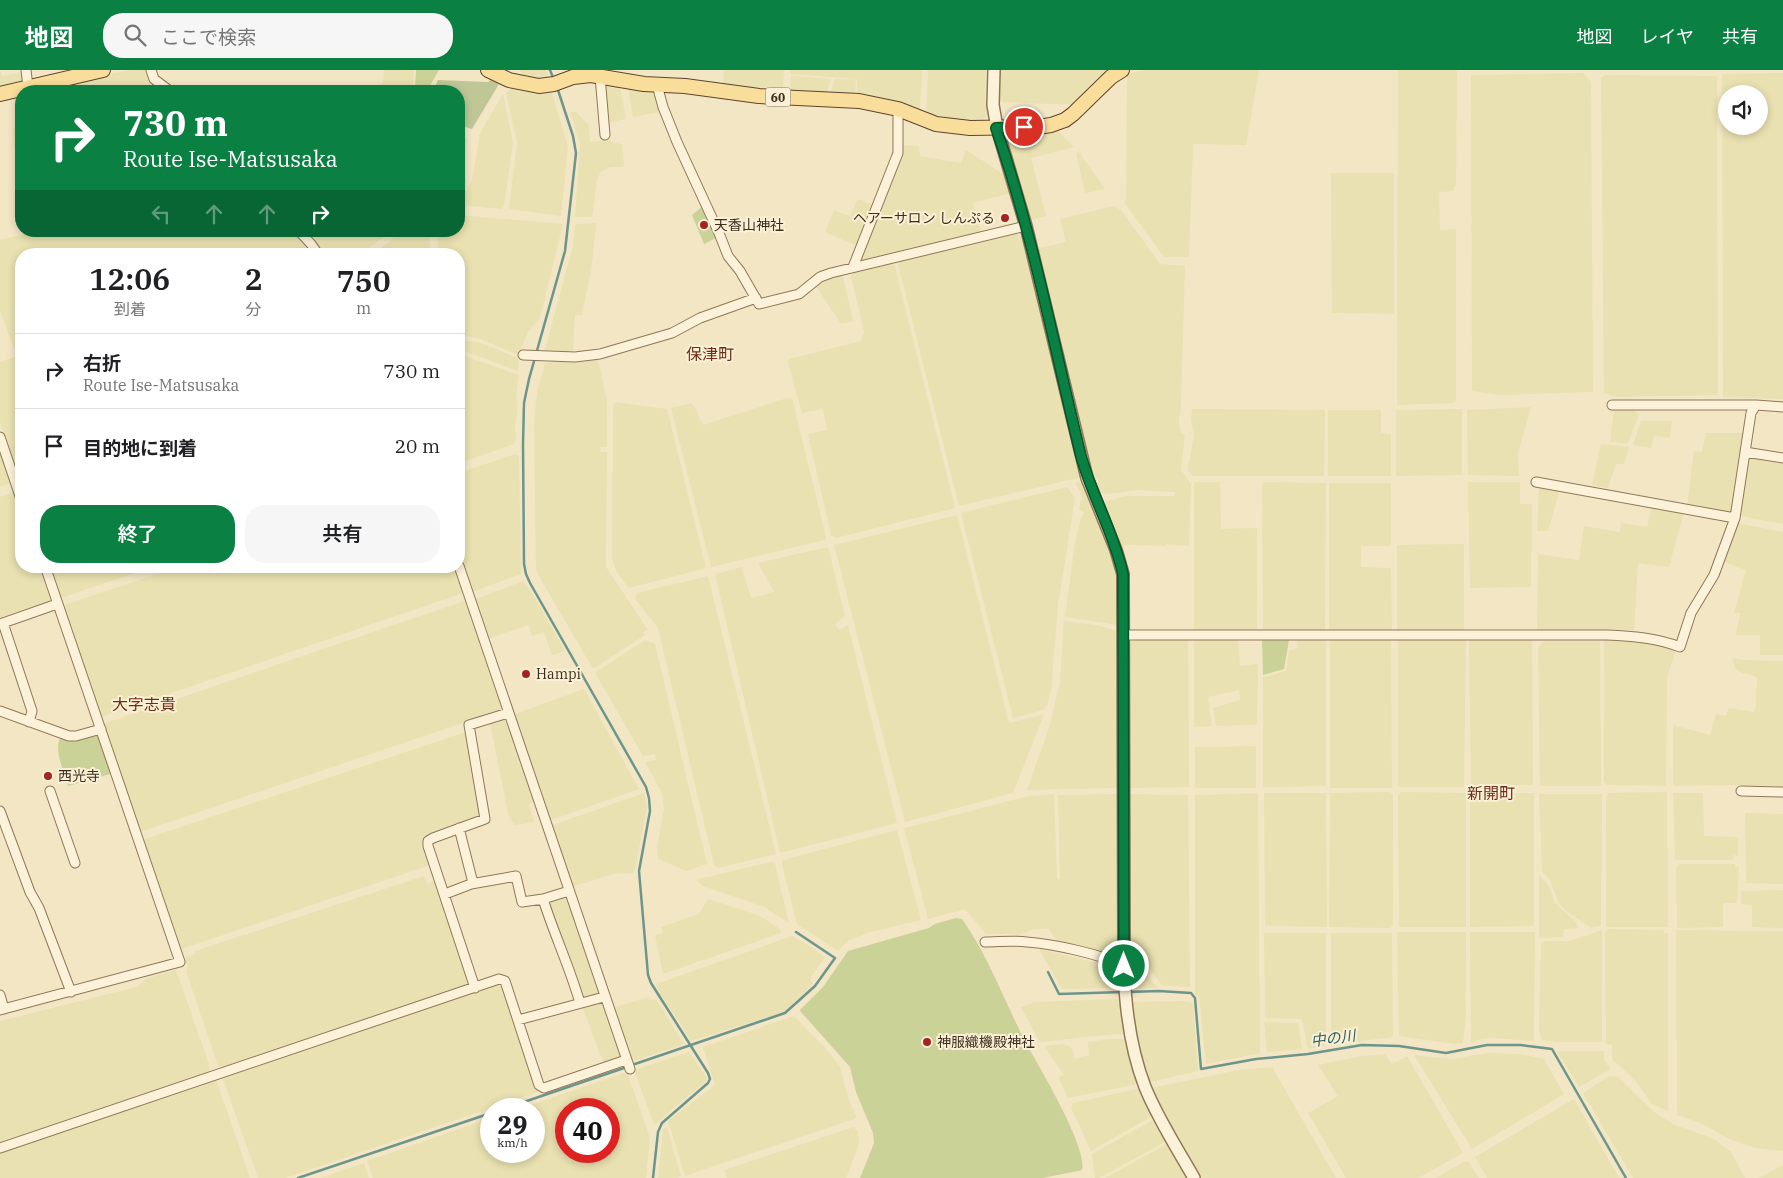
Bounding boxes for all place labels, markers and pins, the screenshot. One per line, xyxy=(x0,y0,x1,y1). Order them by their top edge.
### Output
pin xyxy=(1003,106,1045,148)
place label: ヘアーサロン しんぷる xyxy=(853,209,995,227)
marker: ヘアーサロン しんぷる xyxy=(999,212,1011,224)
place label: 天香山神社 xyxy=(714,216,784,234)
marker: 天香山神社 xyxy=(698,219,710,231)
place label: Hampi xyxy=(536,665,581,683)
marker: Hampi xyxy=(520,668,532,680)
place label: 西光寺 xyxy=(58,767,100,785)
marker: 西光寺 xyxy=(42,770,54,782)
place label: 神服織機殿神社 xyxy=(937,1033,1035,1051)
marker: 神服織機殿神社 xyxy=(921,1036,933,1048)

